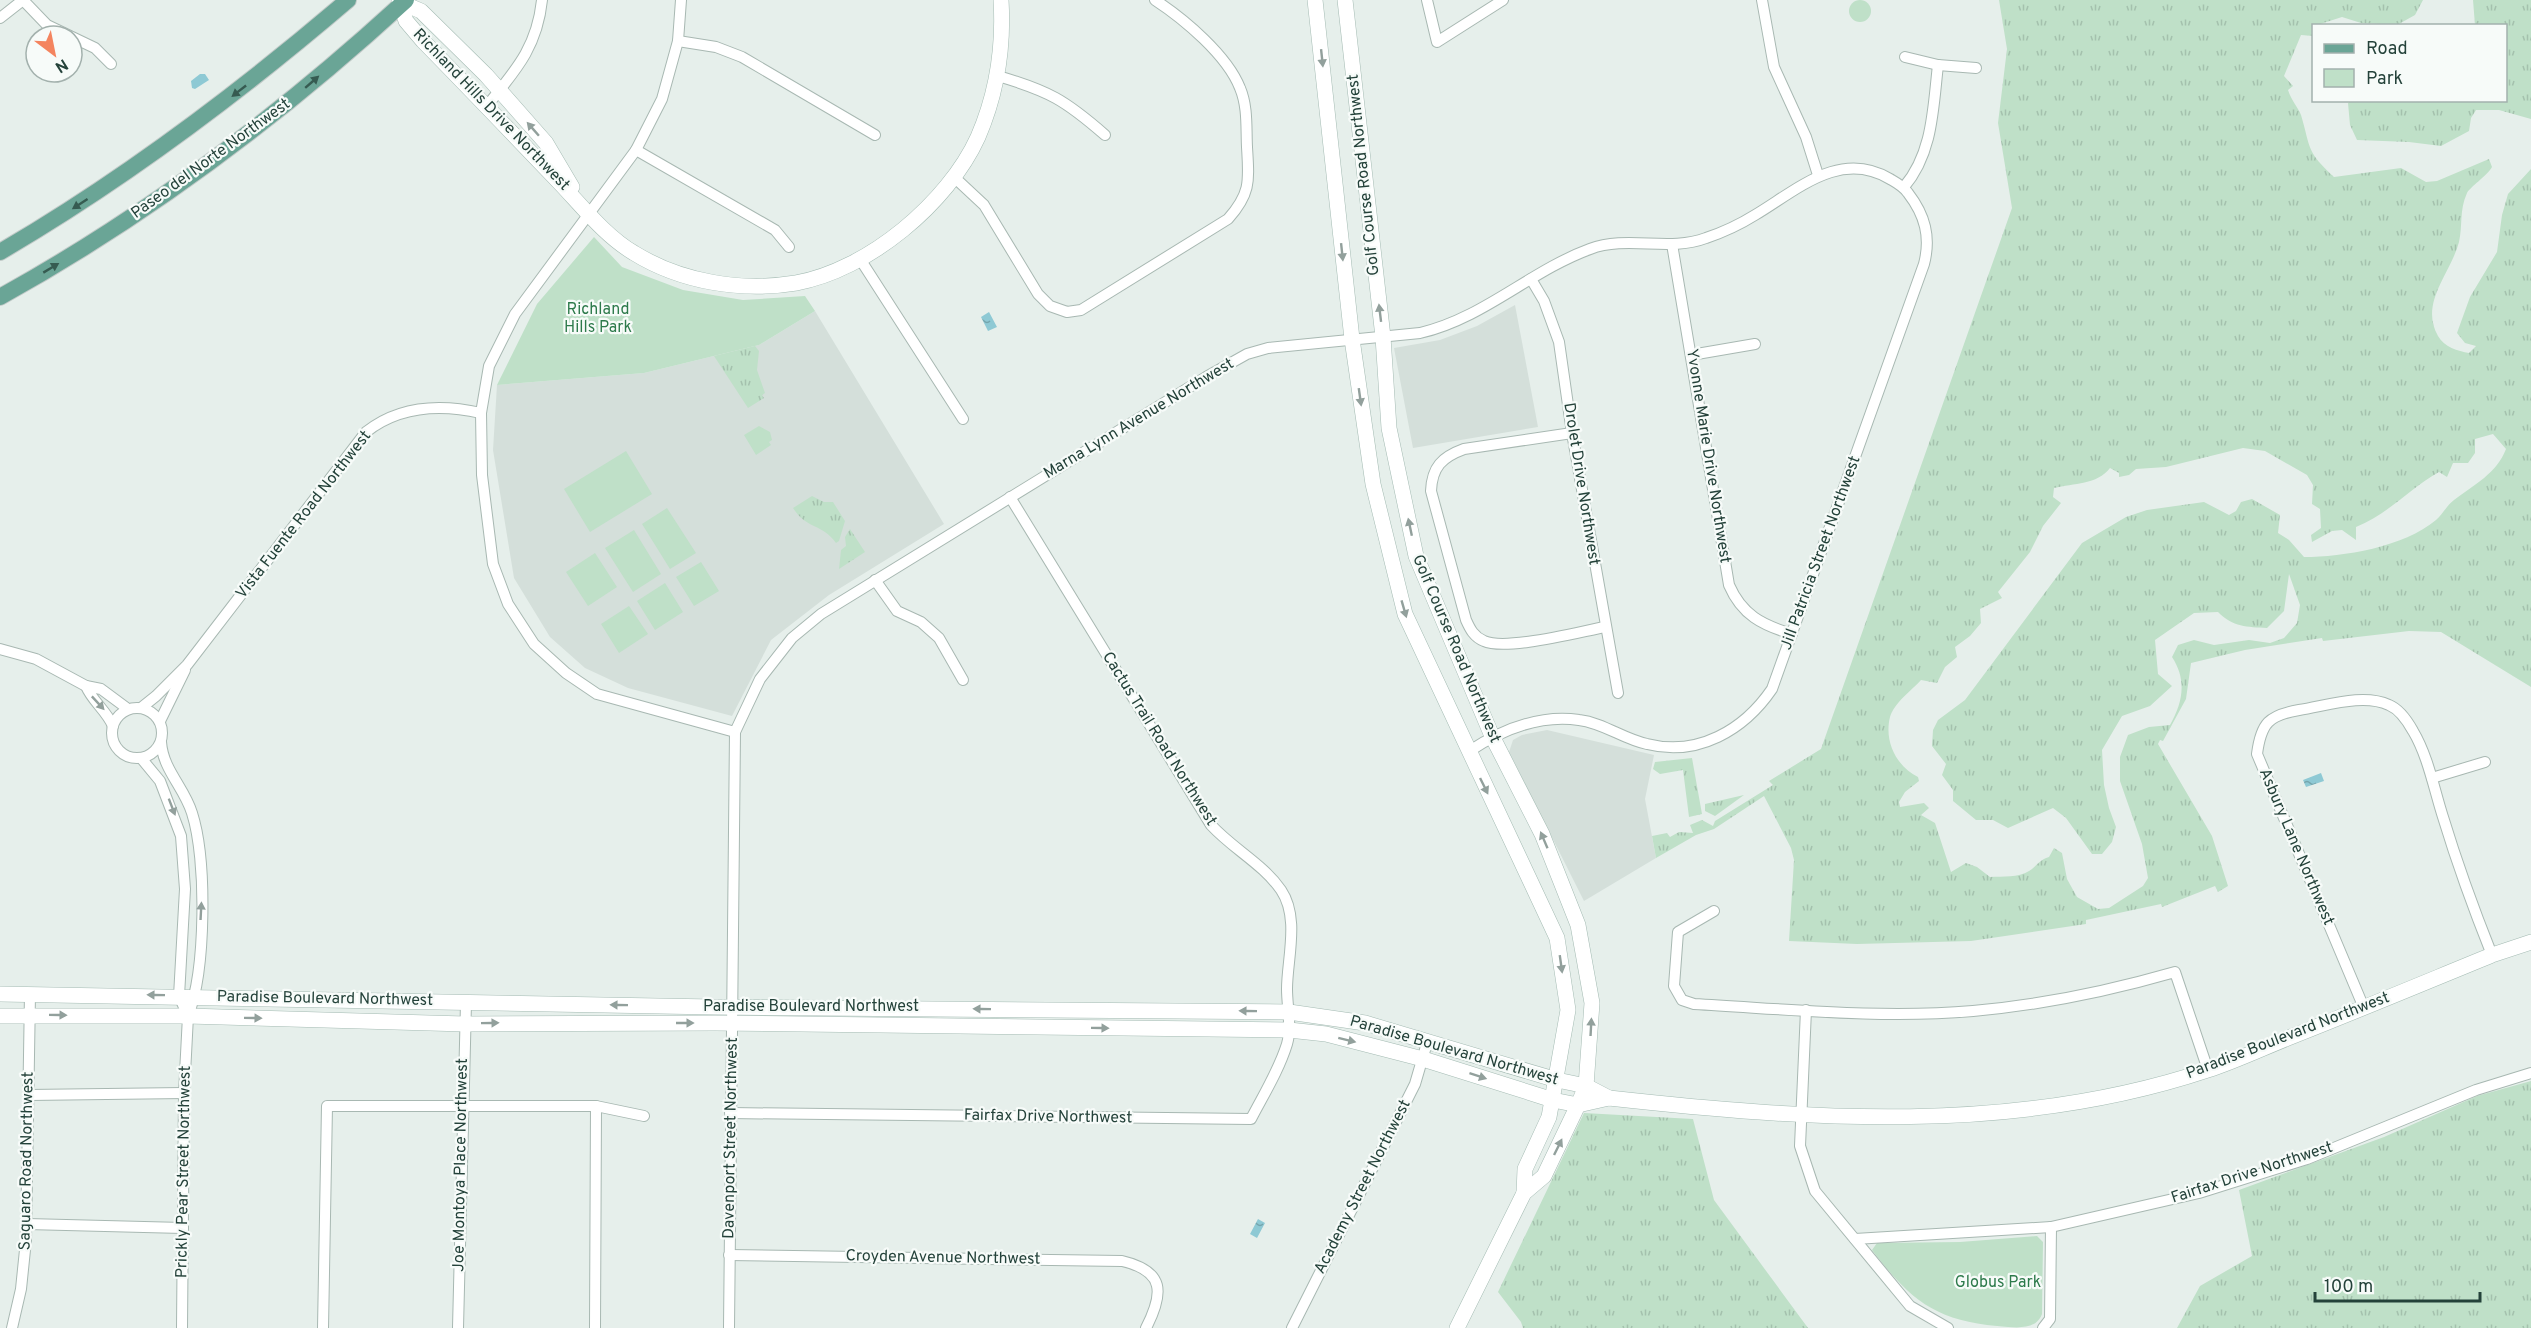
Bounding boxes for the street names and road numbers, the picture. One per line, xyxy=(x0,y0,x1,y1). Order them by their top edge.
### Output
street label: Richland Hills Drive Northwest xyxy=(408,25,574,195)
street label: Golf Course Road Northwest xyxy=(1343,73,1385,277)
street label: Paseo del Norte Northwest xyxy=(127,94,295,224)
street label: Yvonne Marie Drive Northwest xyxy=(1681,347,1735,565)
street label: Marna Lynn Avenue Northwest xyxy=(1040,354,1238,484)
street label: Drolet Drive Northwest xyxy=(1558,401,1604,567)
street label: Vista Fuente Road Northwest xyxy=(232,427,376,603)
street label: Jill Patricia Street Northwest xyxy=(1777,453,1865,653)
street label: Golf Course Road Northwest xyxy=(1407,552,1505,746)
street label: Cactus Trail Road Northwest xyxy=(1097,648,1221,830)
street label: Asbury Lane Northwest xyxy=(2254,766,2338,928)
street label: Paradise Boulevard Northwest xyxy=(217,987,433,1011)
street label: Paradise Boulevard Northwest xyxy=(2183,988,2393,1084)
street label: Paradise Boulevard Northwest xyxy=(703,997,919,1017)
street label: Paradise Boulevard Northwest xyxy=(1347,1012,1561,1090)
street label: Davenport Street Northwest xyxy=(719,1037,743,1239)
street label: Joe Montoya Place Northwest xyxy=(449,1058,473,1272)
street label: Prickly Pear Street Northwest xyxy=(172,1066,196,1278)
street label: Saguaro Road Northwest xyxy=(15,1072,39,1250)
street label: Academy Street Northwest xyxy=(1310,1097,1416,1277)
street label: Fairfax Drive Northwest xyxy=(964,1106,1132,1128)
street label: Fairfax Drive Northwest xyxy=(2169,1137,2335,1209)
street label: Croyden Avenue Northwest xyxy=(845,1246,1041,1270)

